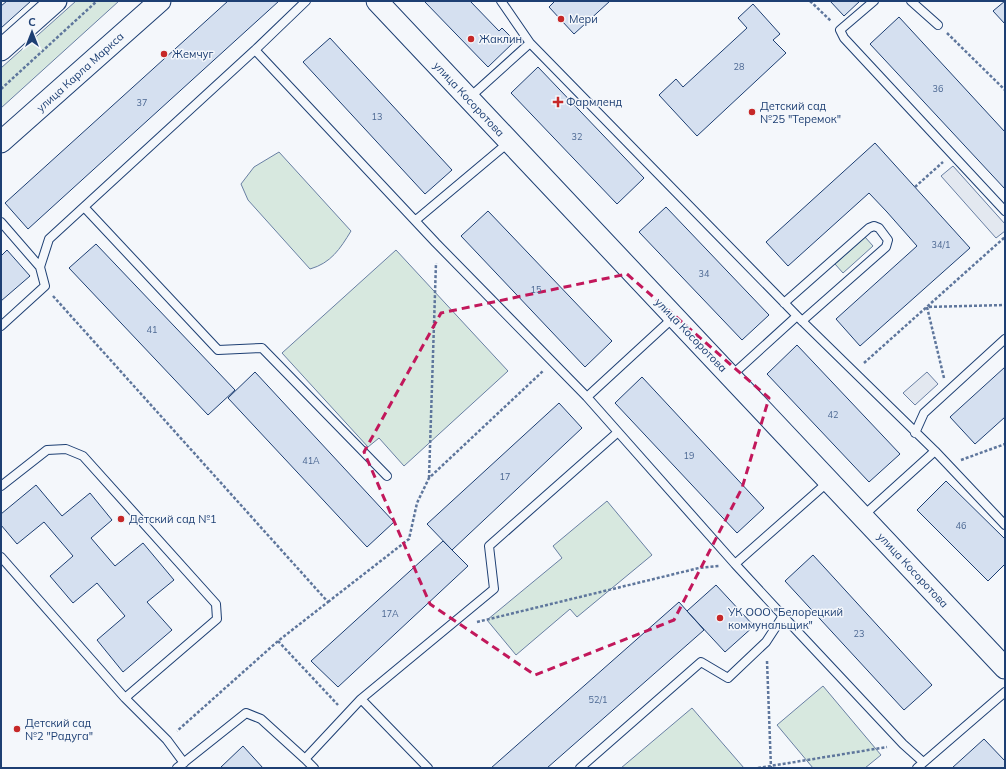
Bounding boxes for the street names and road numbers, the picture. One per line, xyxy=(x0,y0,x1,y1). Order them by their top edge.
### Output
street label: улица Карла Маркса xyxy=(33,29,127,115)
street label: улица Косоротова xyxy=(431,58,507,140)
street label: улица Косоротова xyxy=(652,295,730,375)
street label: улица Косоротова xyxy=(875,529,951,611)

